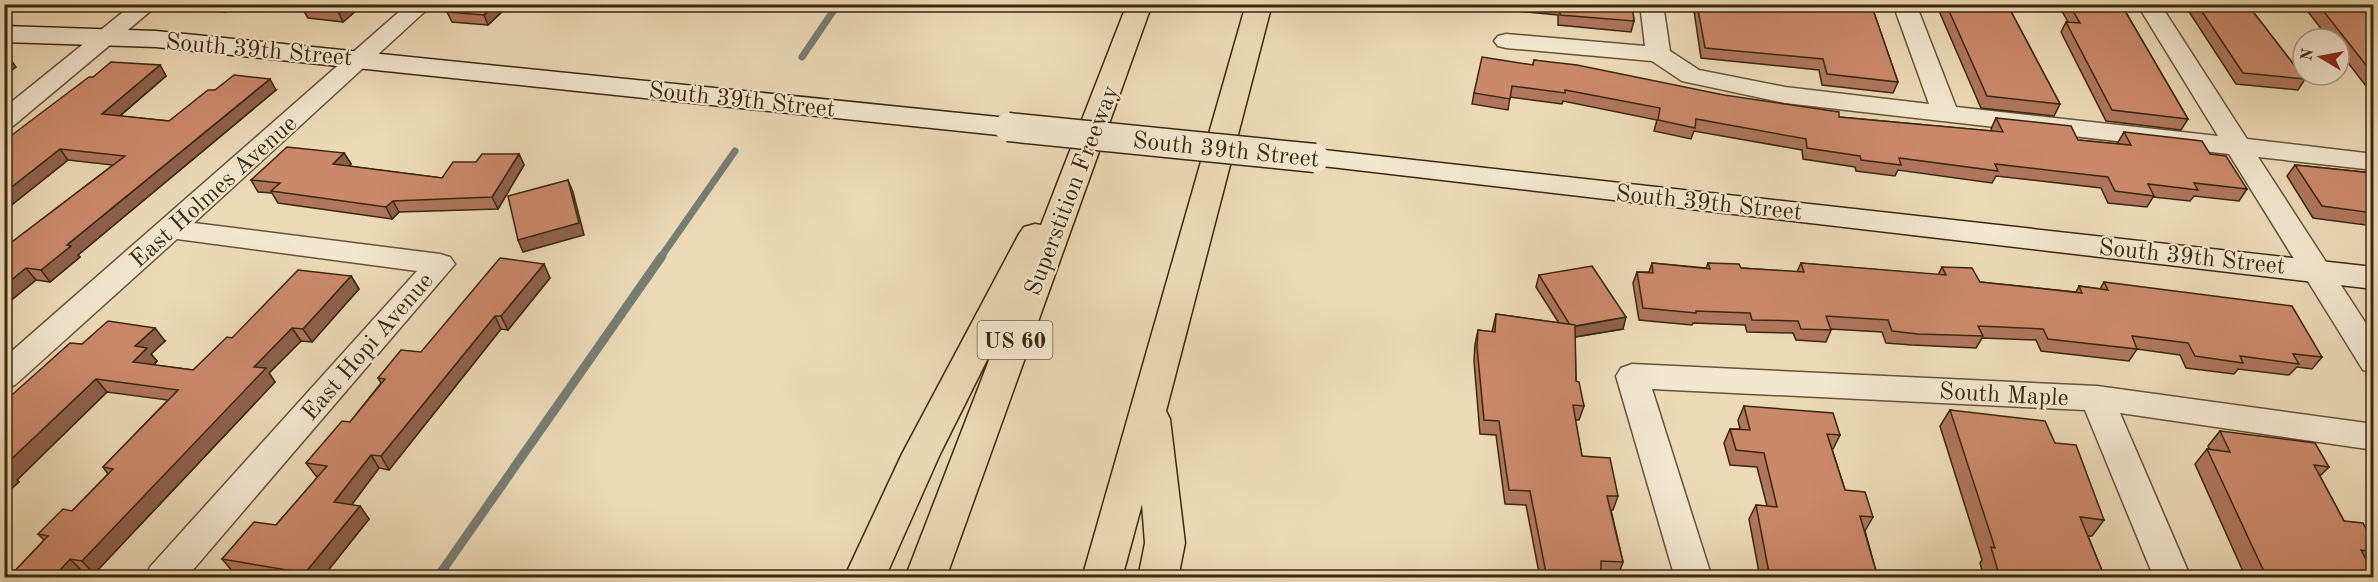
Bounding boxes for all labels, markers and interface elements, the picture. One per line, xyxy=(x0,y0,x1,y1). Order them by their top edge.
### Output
north arrow xyxy=(2291,27,2351,87)
street label: South 39th Street xyxy=(164,31,353,71)
text: N xyxy=(2299,47,2317,62)
street label: South 39th Street xyxy=(647,79,836,123)
street label: Superstition Freeway xyxy=(1022,82,1124,299)
street label: East Holmes Avenue xyxy=(127,112,302,273)
street label: South 39th Street xyxy=(1131,129,1320,173)
street label: South 39th Street xyxy=(1614,182,1803,226)
street label: South 39th Street xyxy=(2097,236,2286,280)
street label: East Hopi Avenue xyxy=(298,269,439,426)
road number: US 60 xyxy=(978,321,1052,359)
street label: South Maple xyxy=(1939,381,2069,411)

